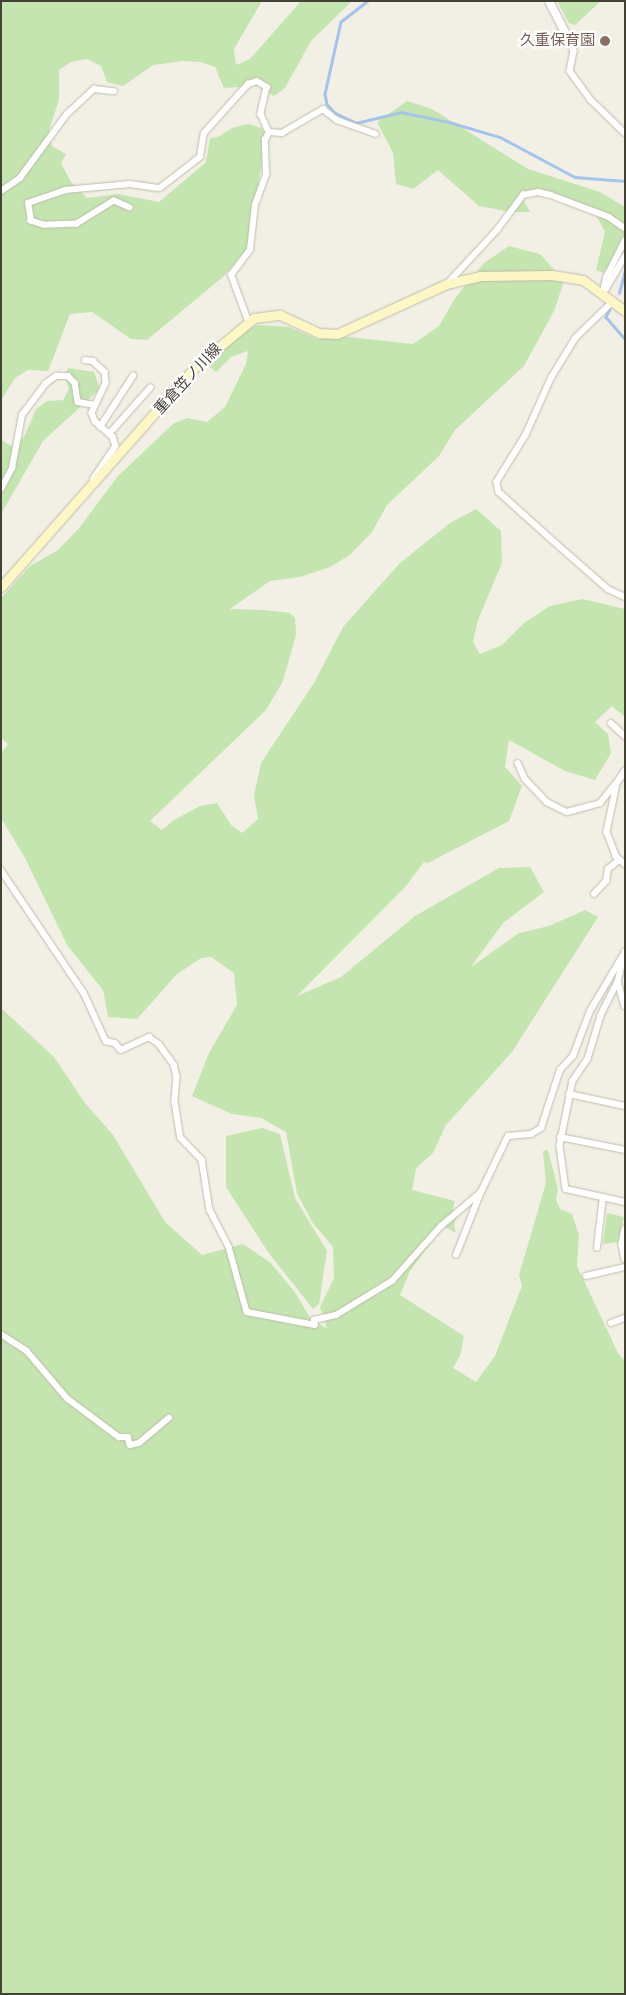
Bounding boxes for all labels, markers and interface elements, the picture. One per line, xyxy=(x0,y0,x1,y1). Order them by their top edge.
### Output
place label: 久重保育園 xyxy=(520,32,595,50)
marker: 久重保育園 xyxy=(599,35,611,47)
street label: 重倉笠ノ川線 xyxy=(151,340,225,418)

